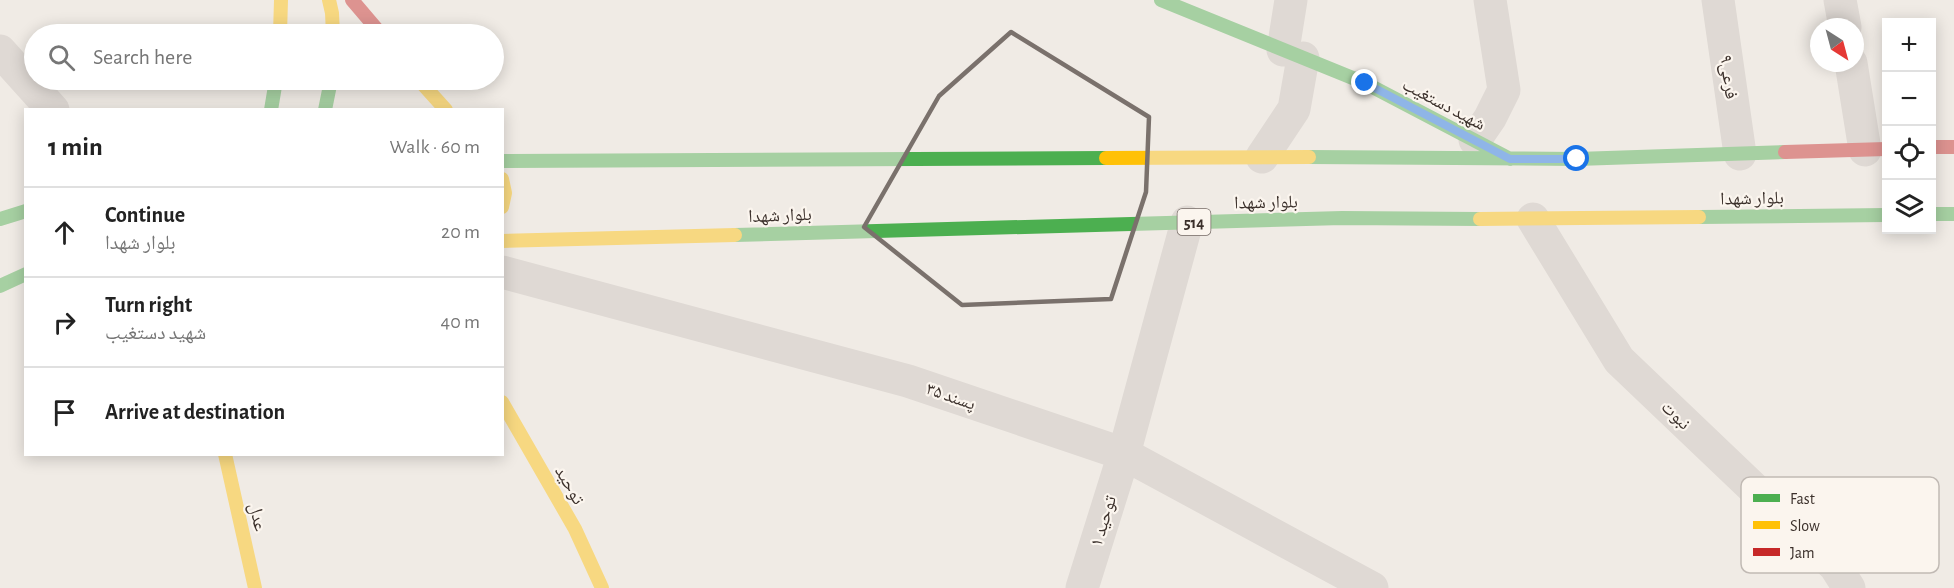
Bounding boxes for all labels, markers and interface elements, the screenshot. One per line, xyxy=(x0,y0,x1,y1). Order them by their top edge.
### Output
north arrow xyxy=(1810,18,1864,72)
map controls xyxy=(1882,18,1936,234)
button: + xyxy=(1882,18,1936,72)
search box xyxy=(24,24,504,90)
icon: search xyxy=(45,41,78,74)
text: Search here xyxy=(93,46,192,68)
street label: فرعی۹ xyxy=(1715,54,1740,101)
route end xyxy=(1351,69,1377,95)
button: − xyxy=(1882,72,1936,126)
street label: شهید دستغیب xyxy=(1399,76,1488,135)
button: locate xyxy=(1882,126,1936,180)
text: 1 min xyxy=(48,134,103,160)
text: Walk · 60 m xyxy=(389,137,480,157)
route start xyxy=(1563,145,1589,171)
button: layers xyxy=(1882,180,1936,234)
street label: بلوار شهدا xyxy=(1720,189,1784,209)
street label: بلوار شهدا xyxy=(1234,193,1298,213)
text: Continue xyxy=(105,204,185,226)
street label: بلوار شهدا xyxy=(748,206,812,227)
road number: 514 xyxy=(1178,209,1210,235)
icon: ahead xyxy=(48,216,81,249)
text: 20 m xyxy=(441,222,480,242)
text: بلوار شهدا xyxy=(105,233,176,253)
text: Turn right xyxy=(105,294,192,316)
icon: right xyxy=(48,306,81,339)
text: 40 m xyxy=(441,312,480,332)
text: شهید دستغیب xyxy=(105,323,206,343)
street label: پسند ۳۵ xyxy=(923,380,978,415)
icon: arrive xyxy=(48,396,81,429)
street label: نبوت xyxy=(1657,398,1693,434)
text: Arrive at destination xyxy=(105,401,285,423)
street label: توحید xyxy=(551,463,587,508)
legend xyxy=(1741,477,1939,573)
text: Fast xyxy=(1790,491,1815,507)
street label: توحید ۱ xyxy=(1088,494,1120,549)
street label: عدل xyxy=(244,501,269,533)
text: Slow xyxy=(1790,518,1820,534)
text: Jam xyxy=(1790,545,1815,561)

